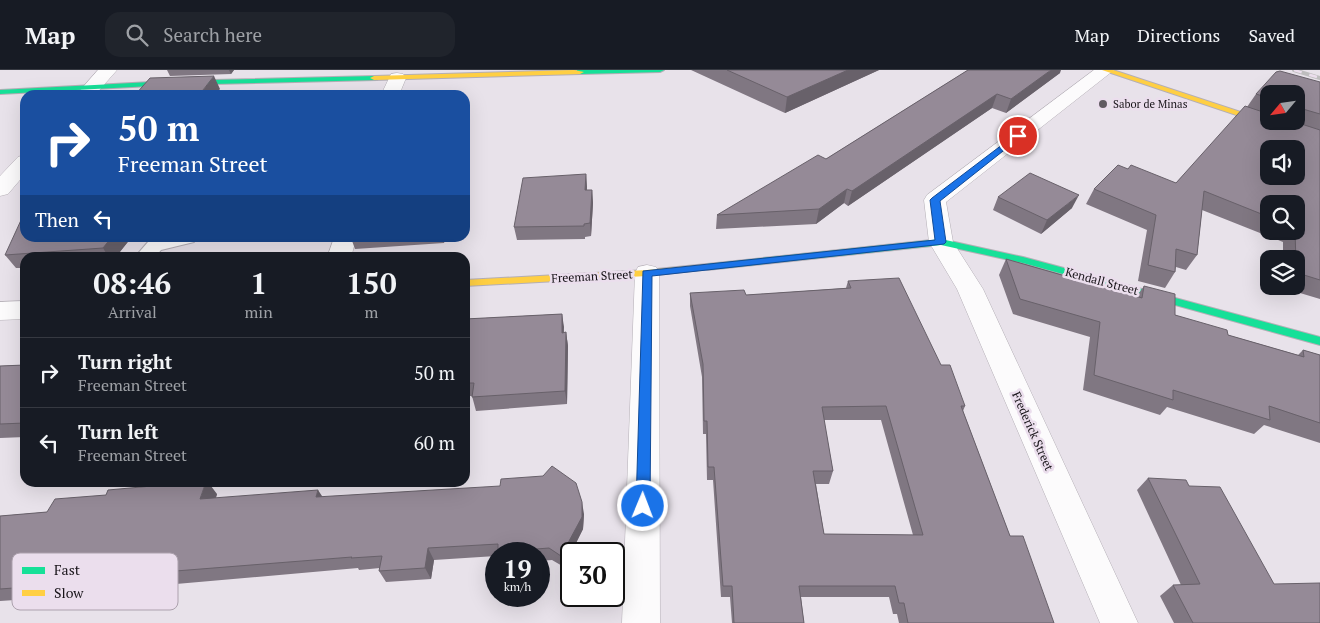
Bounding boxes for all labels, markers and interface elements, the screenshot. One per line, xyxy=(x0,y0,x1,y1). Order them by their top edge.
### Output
search box xyxy=(105,12,455,57)
text: Map xyxy=(25,19,75,51)
icon: search xyxy=(123,21,151,49)
text: Search here xyxy=(163,22,262,47)
text: Map xyxy=(1074,23,1109,47)
text: Directions xyxy=(1137,23,1220,47)
text: Saved xyxy=(1248,23,1295,47)
north arrow xyxy=(1260,85,1305,130)
map controls xyxy=(1260,85,1305,295)
place label: Sabor de Minas xyxy=(1113,97,1188,111)
marker: Sabor de Minas xyxy=(1097,98,1109,110)
text: 50 m xyxy=(118,105,199,151)
icon: right xyxy=(35,110,100,175)
pin xyxy=(997,115,1039,157)
icon: arrive xyxy=(1004,122,1032,150)
button: sound xyxy=(1260,140,1305,185)
text: Freeman Street xyxy=(118,149,268,178)
button: search xyxy=(1260,195,1305,240)
icon: left xyxy=(89,205,117,233)
text: Then xyxy=(35,207,79,232)
button: layers xyxy=(1260,250,1305,295)
text: 08:46 xyxy=(93,263,171,303)
text: 1 xyxy=(250,263,267,303)
text: 150 xyxy=(346,263,397,303)
street label: Kendall Street xyxy=(1064,264,1141,298)
street label: Freeman Street xyxy=(551,266,634,286)
text: Arrival xyxy=(108,301,157,323)
text: min xyxy=(245,301,273,323)
text: m xyxy=(364,301,378,323)
text: Turn right xyxy=(78,349,172,374)
icon: right xyxy=(35,359,63,387)
text: 50 m xyxy=(414,360,455,385)
text: Freeman Street xyxy=(78,374,187,396)
street label: Frederick Street xyxy=(1009,389,1057,473)
text: Turn left xyxy=(78,419,159,444)
icon: left xyxy=(35,429,63,457)
text: 60 m xyxy=(414,430,455,455)
text: Freeman Street xyxy=(78,444,187,466)
position arrow xyxy=(616,479,668,531)
speed limit sign: 30 xyxy=(560,542,625,607)
text: 19 xyxy=(503,552,532,585)
legend xyxy=(12,553,178,610)
text: Fast xyxy=(54,560,81,579)
text: km/h xyxy=(504,579,531,594)
text: Slow xyxy=(54,583,84,602)

